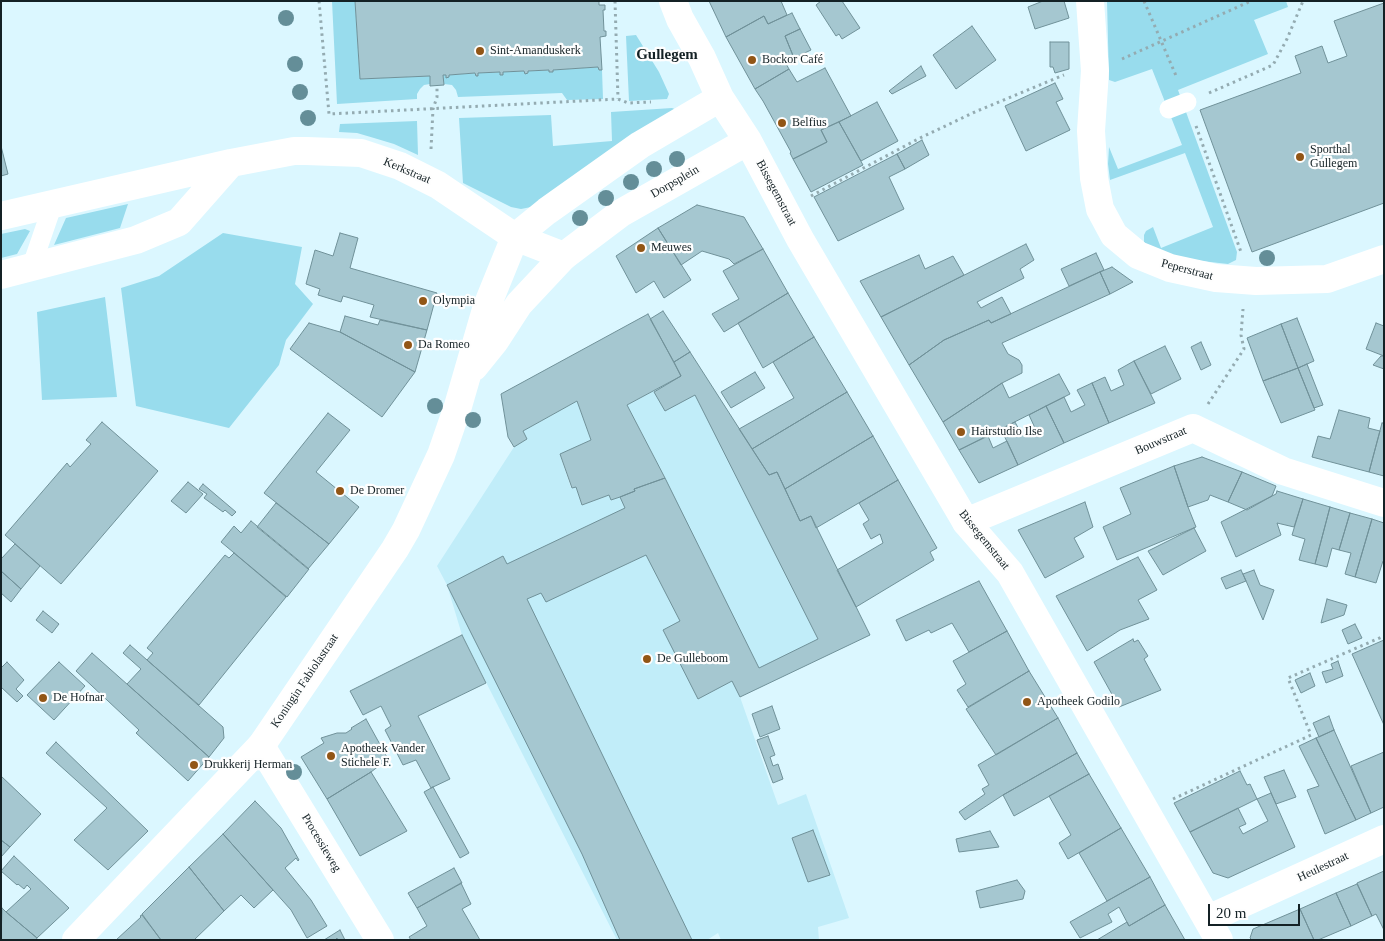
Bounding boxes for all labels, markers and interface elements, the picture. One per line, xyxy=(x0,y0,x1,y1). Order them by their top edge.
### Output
place label: Sint-Amanduskerk xyxy=(490,44,581,58)
marker: Sint-Amanduskerk xyxy=(474,45,486,57)
district label: Gullegem xyxy=(636,46,698,64)
place label: Bockor Café xyxy=(762,53,823,67)
marker: Bockor Café xyxy=(746,54,758,66)
place label: Belfius xyxy=(792,116,827,130)
marker: Belfius xyxy=(776,117,788,129)
place label: Sporthal Gullegem xyxy=(1310,143,1357,171)
marker: Sporthal Gullegem xyxy=(1294,151,1306,163)
street label: Kerkstraat xyxy=(381,155,433,187)
street label: Bissegemstraat xyxy=(753,158,799,228)
street label: Dorpsplein xyxy=(648,162,702,202)
place label: Meuwes xyxy=(651,241,692,255)
marker: Meuwes xyxy=(635,242,647,254)
street label: Peperstraat xyxy=(1159,256,1215,284)
place label: Olympia xyxy=(433,294,475,308)
marker: Olympia xyxy=(417,295,429,307)
place label: Da Romeo xyxy=(418,338,470,352)
marker: Da Romeo xyxy=(402,339,414,351)
street label: Bouwstraat xyxy=(1133,424,1189,458)
place label: Hairstudio Ilse xyxy=(971,425,1042,439)
marker: Hairstudio Ilse xyxy=(955,426,967,438)
place label: De Dromer xyxy=(350,484,404,498)
marker: De Dromer xyxy=(334,485,346,497)
street label: Bissegemstraat xyxy=(956,507,1012,573)
street label: Koningin Fabiolastraat xyxy=(268,631,342,731)
place label: De Gulleboom xyxy=(657,652,728,666)
marker: De Gulleboom xyxy=(641,653,653,665)
place label: De Hofnar xyxy=(53,691,104,705)
marker: De Hofnar xyxy=(37,692,49,704)
place label: Apotheek Godilo xyxy=(1037,695,1120,709)
marker: Apotheek Godilo xyxy=(1021,696,1033,708)
place label: Apotheek Vander Stichele F. xyxy=(341,742,425,770)
marker: Apotheek Vander Stichele F. xyxy=(325,750,337,762)
place label: Drukkerij Herman xyxy=(204,758,292,772)
marker: Drukkerij Herman xyxy=(188,759,200,771)
street label: Processieweg xyxy=(298,811,344,875)
street label: Heulestraat xyxy=(1295,849,1351,885)
scale bar xyxy=(1210,894,1302,926)
text: 20 m xyxy=(1216,905,1246,921)

